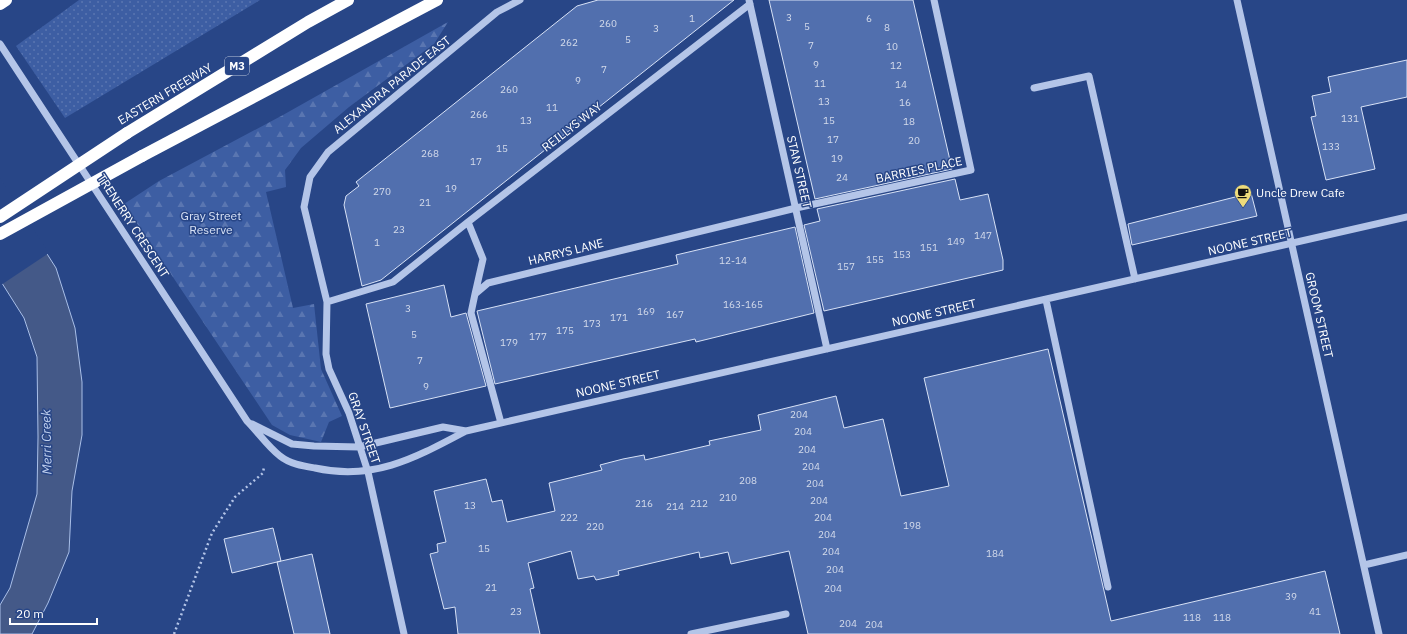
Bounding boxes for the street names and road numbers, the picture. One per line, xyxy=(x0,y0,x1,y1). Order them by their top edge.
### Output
street label: ALEXANDRA PARADE EAST xyxy=(330,33,453,137)
road number: M3 xyxy=(225,57,249,75)
street label: EASTERN FREEWAY xyxy=(115,59,215,128)
street label: REILLYS WAY xyxy=(539,99,605,155)
street label: STAN STREET xyxy=(784,134,815,210)
street label: BARRIES PLACE xyxy=(874,153,963,186)
street label: TRENERRY CRESCENT xyxy=(94,171,173,281)
street label: NOONE STREET xyxy=(1206,225,1294,258)
street label: HARRYS LANE xyxy=(527,235,605,268)
street label: GROOM STREET xyxy=(1302,270,1337,359)
street label: NOONE STREET xyxy=(890,296,978,329)
street label: NOONE STREET xyxy=(574,367,662,400)
street label: GRAY STREET xyxy=(345,390,384,466)

